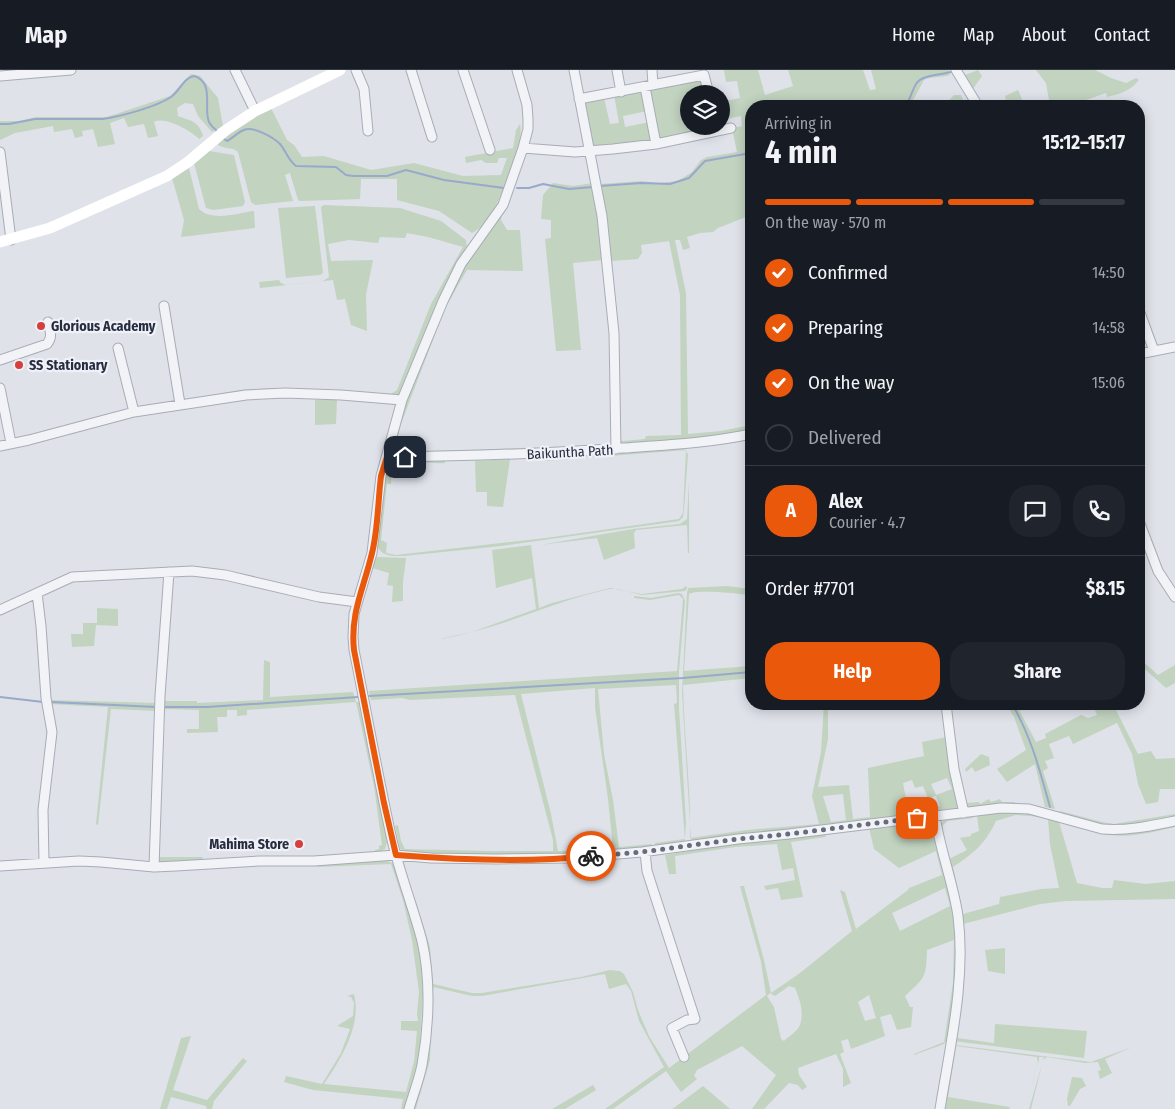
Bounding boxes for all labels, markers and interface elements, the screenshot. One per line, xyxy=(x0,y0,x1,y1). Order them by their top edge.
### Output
text: Map xyxy=(25,21,67,49)
text: Home xyxy=(892,24,935,46)
text: Map xyxy=(963,24,994,46)
text: About xyxy=(1022,24,1066,46)
text: Contact xyxy=(1094,24,1150,46)
map controls xyxy=(680,85,730,135)
button: layers xyxy=(680,85,730,135)
text: Arriving in xyxy=(765,114,832,133)
text: 15:12–15:17 xyxy=(1042,131,1125,154)
text: 4 min xyxy=(765,133,838,171)
text: On the way · 570 m xyxy=(765,213,886,232)
icon: check xyxy=(765,259,793,287)
text: Confirmed xyxy=(808,261,888,284)
text: 14:50 xyxy=(1092,263,1125,282)
icon: check xyxy=(765,314,793,342)
text: Preparing xyxy=(808,316,883,339)
place label: Glorious Academy xyxy=(51,318,156,335)
text: 14:58 xyxy=(1092,318,1125,337)
marker: Glorious Academy xyxy=(35,320,47,332)
place label: SS Stationary xyxy=(29,357,108,374)
marker: SS Stationary xyxy=(13,359,25,371)
icon: check xyxy=(765,369,793,397)
text: On the way xyxy=(808,371,894,394)
text: 15:06 xyxy=(1092,373,1125,392)
text: Delivered xyxy=(808,426,882,449)
pin xyxy=(384,436,426,478)
street label: Baikuntha Path xyxy=(526,442,614,463)
icon: home xyxy=(391,443,419,471)
button: chat xyxy=(1009,485,1061,537)
button: phone xyxy=(1073,485,1125,537)
text: Alex xyxy=(829,490,863,513)
text: A xyxy=(786,499,796,522)
text: Courier · 4.7 xyxy=(829,513,905,532)
text: Order #7701 xyxy=(765,577,855,600)
text: $8.15 xyxy=(1086,577,1125,600)
button: Help xyxy=(765,642,940,700)
button: Share xyxy=(950,642,1125,700)
pin xyxy=(896,797,938,839)
icon: bag xyxy=(903,804,931,832)
courier xyxy=(566,831,616,881)
place label: Mahima Store xyxy=(209,836,289,853)
marker: Mahima Store xyxy=(293,838,305,850)
icon: bike xyxy=(577,842,605,870)

